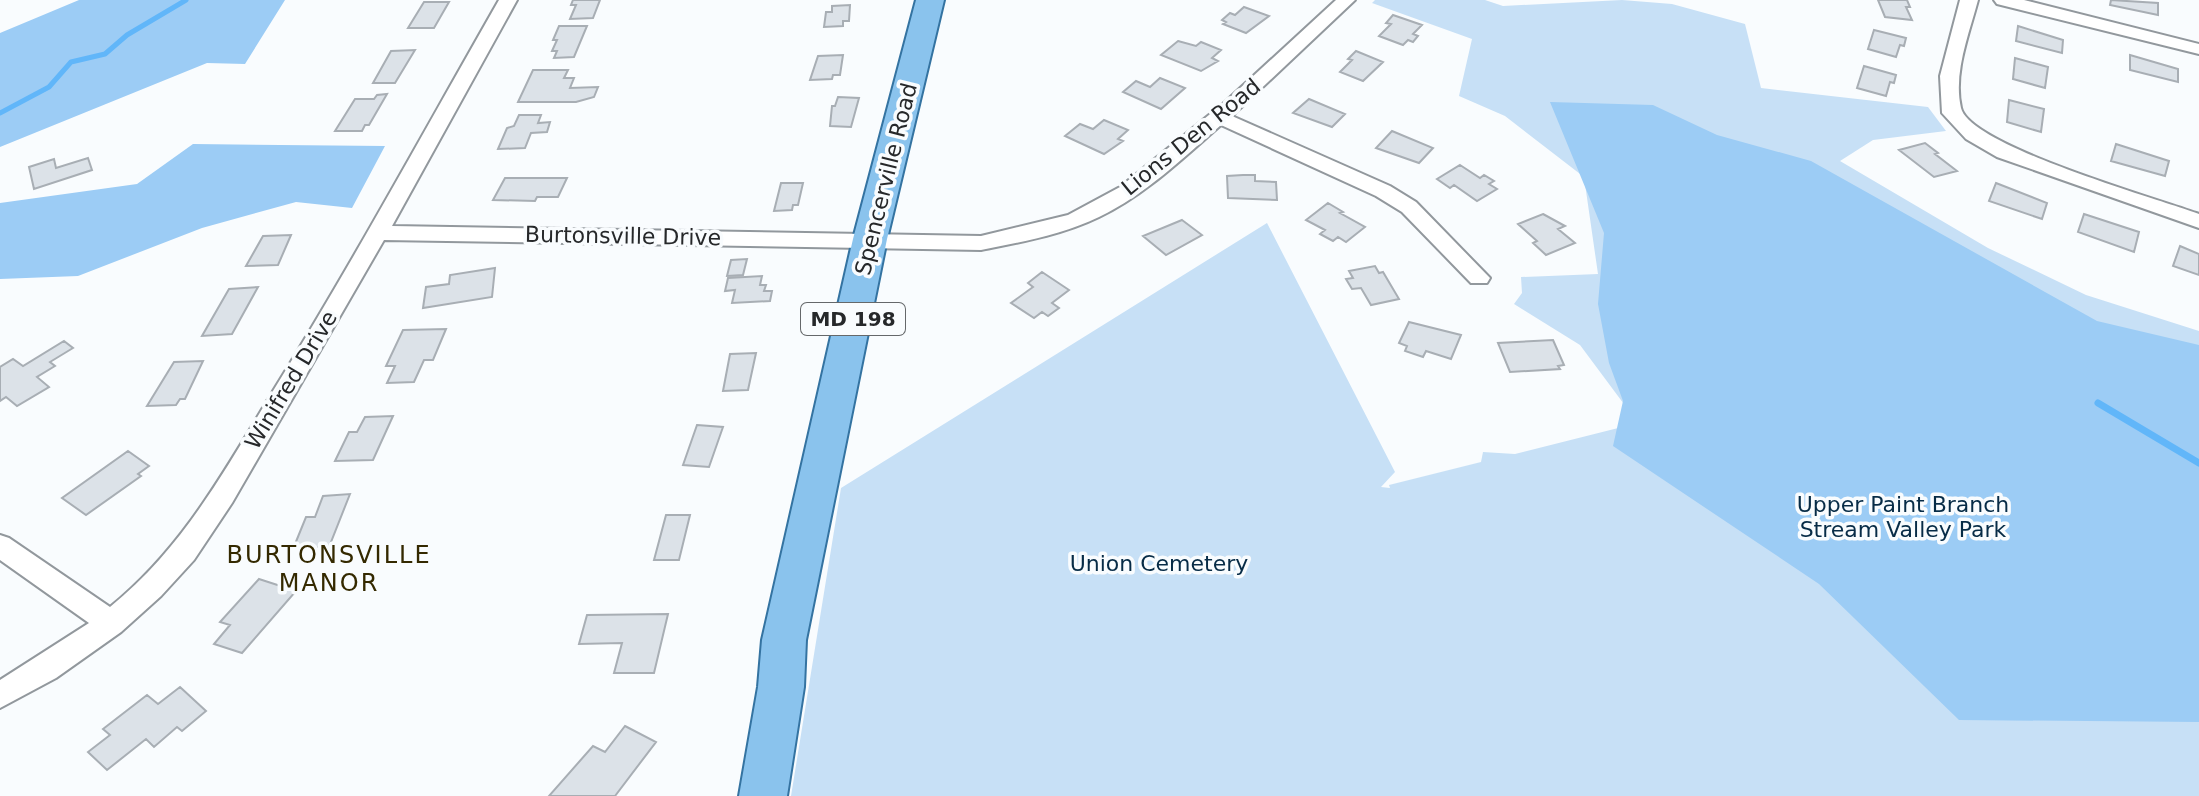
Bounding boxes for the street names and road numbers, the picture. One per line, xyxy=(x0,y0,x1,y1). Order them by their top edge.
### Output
street label: Lions Den Road xyxy=(1117,74,1265,200)
street label: Spencerville Road xyxy=(850,80,922,278)
street label: Burtonsville Drive xyxy=(525,222,721,250)
road number: MD 198 xyxy=(801,303,905,335)
street label: Winifred Drive xyxy=(240,306,342,454)

